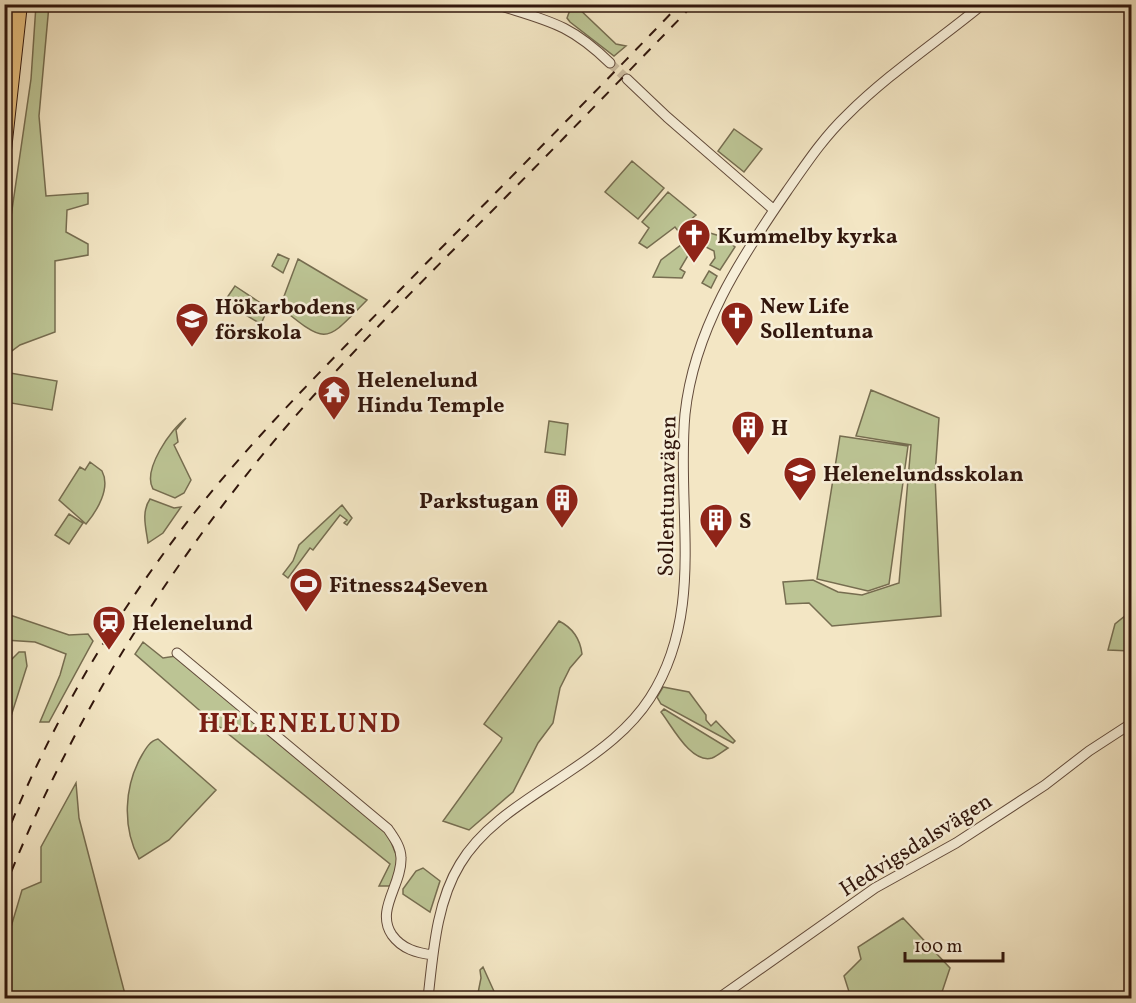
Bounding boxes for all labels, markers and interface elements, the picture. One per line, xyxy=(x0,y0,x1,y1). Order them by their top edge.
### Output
church icon: Kummelby kyrka xyxy=(676,217,712,264)
place label: Kummelby kyrka xyxy=(717,222,898,253)
place label: New Life Sollentuna xyxy=(760,292,874,348)
place label: Hökarbodens förskola xyxy=(215,293,356,349)
church icon: New Life Sollentuna xyxy=(719,300,755,347)
school or university icon: Hökarbodens förskola xyxy=(174,301,210,348)
place label: Helenelund Hindu Temple xyxy=(357,366,505,422)
temple icon: Helenelund Hindu Temple xyxy=(316,374,352,421)
building icon: H xyxy=(730,409,766,456)
place label: H xyxy=(771,414,788,445)
street label: Sollentunavägen xyxy=(652,415,685,577)
school or university icon: Helenelundsskolan xyxy=(782,455,818,502)
place label: Helenelundsskolan xyxy=(823,460,1024,491)
building icon: Parkstugan xyxy=(544,482,580,529)
place label: Parkstugan xyxy=(419,487,539,518)
building icon: S xyxy=(698,502,734,549)
place label: S xyxy=(739,507,751,538)
sports icon: Fitness24Seven xyxy=(288,566,324,613)
place label: Fitness24Seven xyxy=(329,571,488,602)
station icon: Helenelund xyxy=(91,604,127,651)
place label: Helenelund xyxy=(132,609,253,640)
district label: HELENELUND xyxy=(198,705,402,744)
street label: Hedvigsdalsvägen xyxy=(834,787,999,906)
scale bar xyxy=(905,925,1002,963)
text: 100 m xyxy=(914,935,963,960)

